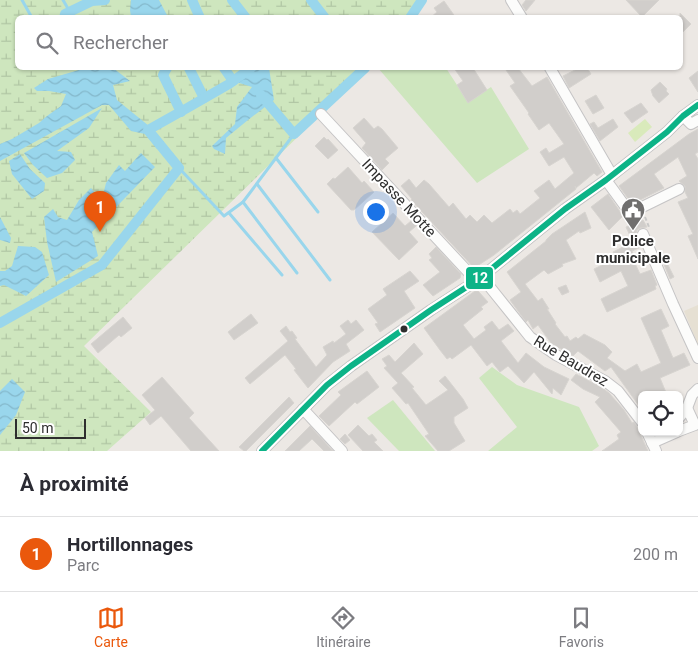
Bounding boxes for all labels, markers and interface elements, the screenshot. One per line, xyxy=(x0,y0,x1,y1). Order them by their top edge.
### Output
search box xyxy=(15,15,683,70)
icon: search xyxy=(33,29,61,57)
text: Rechercher xyxy=(73,31,168,54)
street label: Impasse Motte xyxy=(358,155,440,241)
pin: 1 xyxy=(84,191,116,232)
public building icon: Police municipale xyxy=(620,197,646,231)
your location xyxy=(363,199,389,225)
place label: Police municipale xyxy=(596,232,670,267)
line badge: 12 xyxy=(465,266,494,290)
text: 12 xyxy=(472,270,488,286)
unlabelled marker xyxy=(399,324,409,334)
street label: Rue Baudrez xyxy=(530,332,612,390)
map controls xyxy=(638,391,683,436)
button: locate xyxy=(638,391,683,436)
scale bar xyxy=(15,416,86,439)
text: 50 m xyxy=(22,420,54,436)
text: À proximité xyxy=(20,472,129,496)
text: Hortillonnages xyxy=(67,533,193,556)
text: 1 xyxy=(31,545,41,564)
text: 200 m xyxy=(633,545,678,564)
text: Parc xyxy=(67,556,99,575)
tab: Carte xyxy=(94,604,128,650)
tab: Itinéraire xyxy=(316,604,371,650)
tab: Favoris xyxy=(559,604,604,650)

